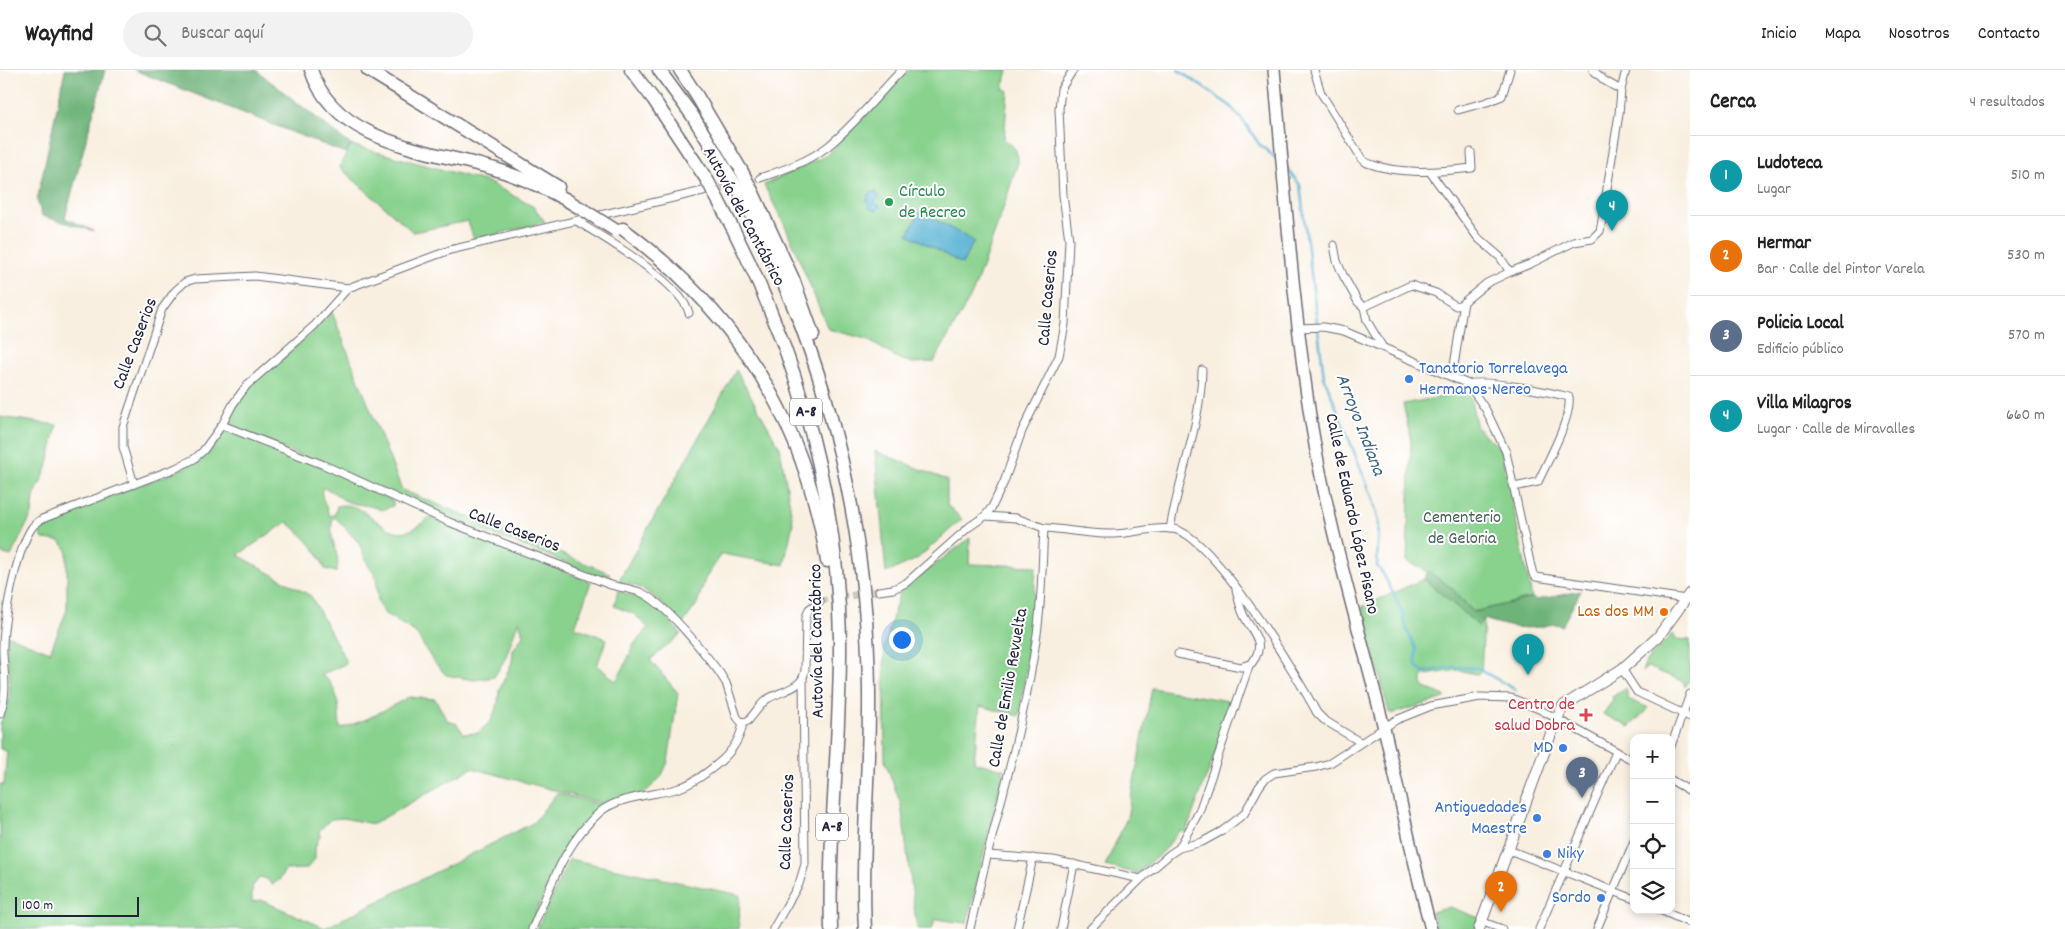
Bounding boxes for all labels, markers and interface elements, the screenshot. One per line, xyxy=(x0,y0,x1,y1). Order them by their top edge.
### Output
search box xyxy=(123,12,473,57)
text: Wayfind xyxy=(25,18,93,52)
icon: search xyxy=(141,21,169,49)
text: Buscar aquí xyxy=(181,21,263,48)
text: Inicio xyxy=(1761,22,1797,47)
text: Mapa xyxy=(1825,22,1860,47)
text: Nosotros xyxy=(1888,22,1950,47)
text: Contacto xyxy=(1978,22,2040,47)
text: Cerca xyxy=(1710,88,1756,118)
text: 4 resultados xyxy=(1970,91,2045,114)
street label: Autovía del Cantábrico xyxy=(696,143,790,291)
text: Ludoteca xyxy=(1757,151,1822,178)
text: 1 xyxy=(1724,164,1728,187)
text: 510 m xyxy=(2011,164,2045,187)
text: Lugar xyxy=(1757,178,1791,201)
place label: Círculo de Recreo xyxy=(899,180,966,226)
pin: 4 xyxy=(1596,190,1628,231)
marker: Círculo de Recreo xyxy=(883,196,895,208)
text: Hermar xyxy=(1757,231,1811,258)
text: 2 xyxy=(1723,244,1730,267)
text: 530 m xyxy=(2007,244,2045,267)
street label: Calle Caserios xyxy=(1032,249,1066,347)
text: Bar · Calle del Pintor Varela xyxy=(1757,258,1924,281)
street label: Calle Caserios xyxy=(107,295,165,393)
text: Policia Local xyxy=(1757,311,1844,338)
text: 3 xyxy=(1722,324,1730,347)
text: 570 m xyxy=(2008,324,2045,347)
text: Edificio público xyxy=(1757,338,1844,361)
place label: Tanatorio Torrelavega Hermanos Nereo xyxy=(1419,357,1568,403)
water label: Arroyo Indiana xyxy=(1327,370,1391,481)
marker: Tanatorio Torrelavega Hermanos Nereo xyxy=(1403,373,1415,385)
text: Villa Milagros xyxy=(1757,391,1852,418)
road number: A-8 xyxy=(790,398,822,426)
text: 4 xyxy=(1723,404,1729,427)
text: 660 m xyxy=(2006,404,2045,427)
street label: Calle de Eduardo López Pisano xyxy=(1317,411,1385,617)
text: Lugar · Calle de Miravalles xyxy=(1757,418,1915,441)
street label: Calle Caserios xyxy=(465,502,563,560)
park label: Cementerio de Geloria xyxy=(1423,506,1501,552)
street label: Autovía del Cantábrico xyxy=(804,563,832,719)
place label: Las dos MM xyxy=(1577,600,1654,625)
street label: Calle de Emilio Revuelta xyxy=(983,606,1035,770)
marker: Las dos MM xyxy=(1658,606,1670,618)
your location xyxy=(889,627,915,653)
pin: 1 xyxy=(1512,634,1544,675)
place label: Centro de salud Dobra xyxy=(1494,693,1576,739)
marker: Centro de salud Dobra xyxy=(1579,708,1593,722)
map controls xyxy=(1630,734,1675,914)
button: + xyxy=(1630,734,1675,779)
place label: MD xyxy=(1533,736,1553,761)
marker: MD xyxy=(1557,742,1569,754)
pin: 3 xyxy=(1566,757,1598,798)
street label: Calle Caserios xyxy=(774,773,802,871)
button: − xyxy=(1630,779,1675,824)
place label: Antiguedades Maestre xyxy=(1435,796,1527,842)
marker: Antiguedades Maestre xyxy=(1531,812,1543,824)
road number: A-8 xyxy=(816,814,848,840)
button: locate xyxy=(1630,824,1675,869)
place label: Niky xyxy=(1557,842,1585,867)
marker: Niky xyxy=(1541,848,1553,860)
button: layers xyxy=(1630,869,1675,914)
pin: 2 xyxy=(1485,871,1517,912)
place label: Sordo xyxy=(1552,886,1591,911)
marker: Sordo xyxy=(1595,892,1607,904)
scale bar xyxy=(15,894,139,917)
text: 100 m xyxy=(22,896,53,916)

